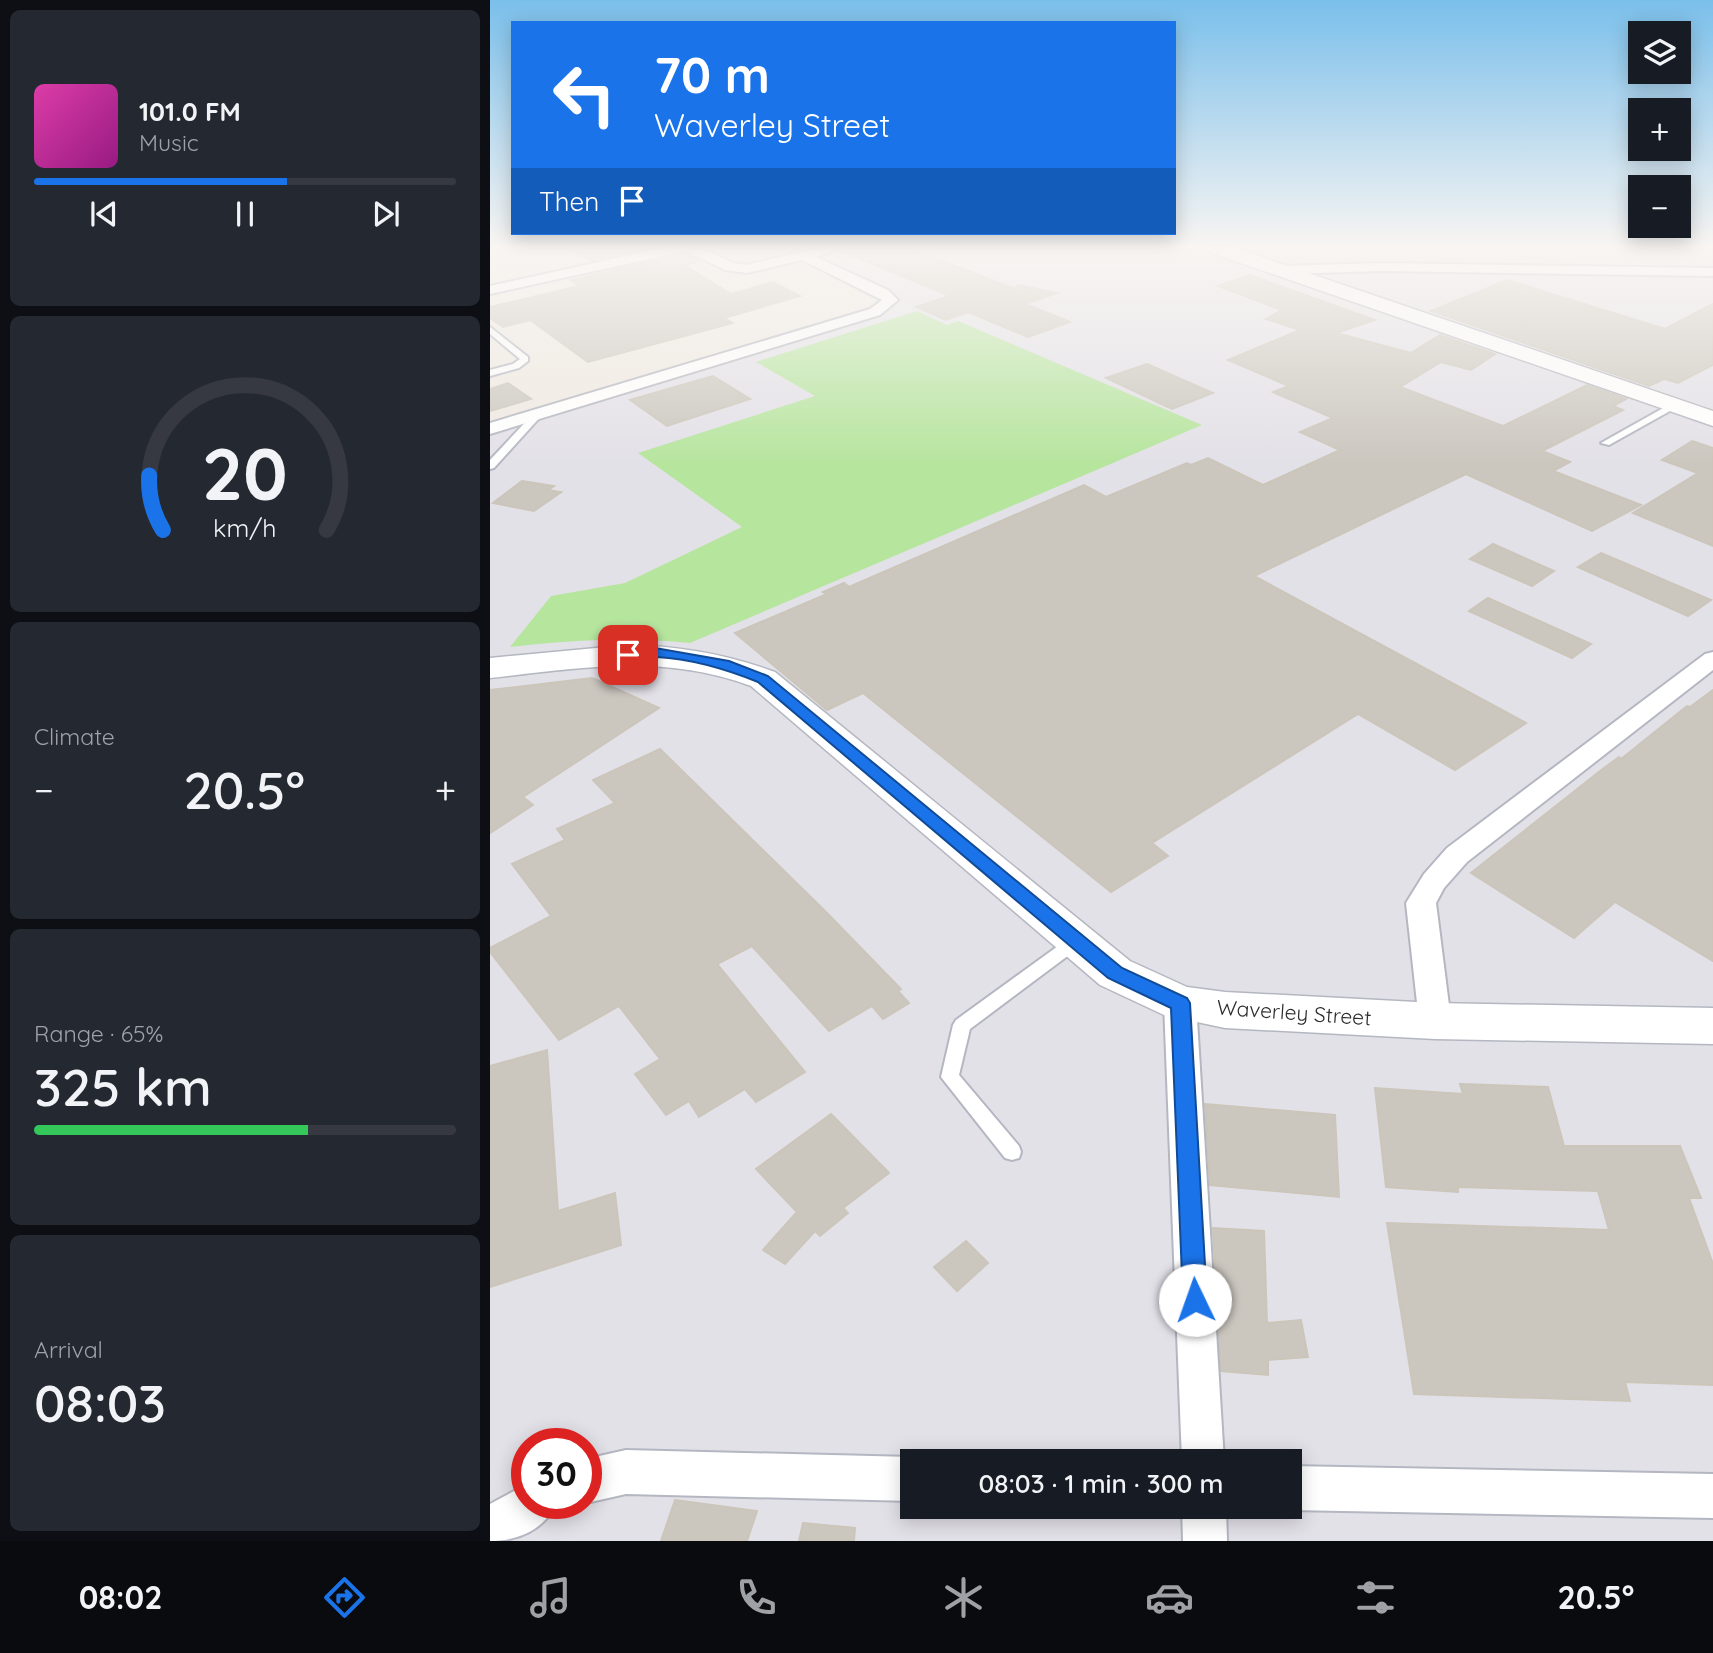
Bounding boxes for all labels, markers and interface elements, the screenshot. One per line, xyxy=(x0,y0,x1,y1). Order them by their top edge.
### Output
map controls xyxy=(1628,21,1691,238)
button: layers xyxy=(1628,21,1691,84)
text: 70 m xyxy=(654,44,770,105)
icon: left xyxy=(539,49,630,140)
text: 101.0 FM xyxy=(139,95,241,128)
button: + xyxy=(1628,98,1691,161)
text: Waverley Street xyxy=(654,105,890,145)
text: Music xyxy=(139,128,199,157)
button: − xyxy=(1628,175,1691,238)
icon: arrive xyxy=(613,182,651,220)
text: Then xyxy=(539,185,599,218)
icon: previous xyxy=(85,195,123,233)
icon: pause xyxy=(226,195,264,233)
icon: next xyxy=(367,195,405,233)
text: 20 xyxy=(202,428,288,519)
text: km/h xyxy=(213,512,277,543)
pin xyxy=(598,625,658,685)
icon: arrive xyxy=(609,636,647,674)
text: Climate xyxy=(34,722,115,751)
text: 20.5° xyxy=(183,757,305,822)
text: − xyxy=(34,766,54,814)
text: + xyxy=(435,766,456,814)
street label: Waverley Street xyxy=(1216,994,1372,1030)
text: Range · 65% xyxy=(34,1019,163,1048)
text: 325 km xyxy=(34,1054,212,1119)
position arrow xyxy=(1158,1263,1232,1337)
text: Arrival xyxy=(34,1335,103,1364)
text: 08:03 xyxy=(34,1370,166,1435)
speed limit sign: 30 xyxy=(511,1428,602,1519)
text: 08:03 · 1 min · 300 m xyxy=(979,1467,1223,1500)
icon: directions xyxy=(320,1573,369,1622)
icon: music xyxy=(526,1573,575,1622)
icon: phone xyxy=(732,1573,781,1622)
icon: climate xyxy=(939,1573,988,1622)
icon: car xyxy=(1145,1573,1194,1622)
icon: filters xyxy=(1351,1573,1400,1622)
text: 08:02 xyxy=(79,1577,162,1617)
text: 20.5° xyxy=(1558,1577,1634,1617)

